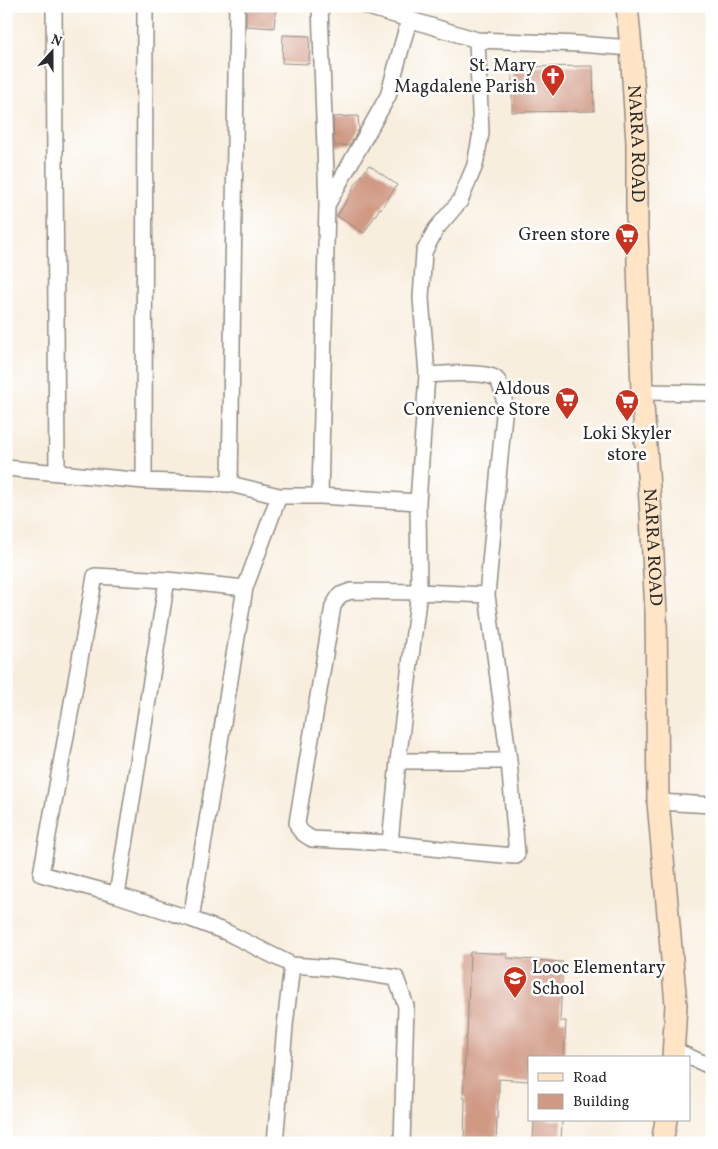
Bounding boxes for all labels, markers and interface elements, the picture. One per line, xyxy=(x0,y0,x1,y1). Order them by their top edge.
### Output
north arrow xyxy=(28,28,78,78)
text: N xyxy=(48,31,64,52)
place label: St. Mary Magdalene Parish xyxy=(394,54,536,100)
church icon: St. Mary Magdalene Parish xyxy=(540,63,566,97)
street label: NARRA ROAD xyxy=(621,84,650,202)
supermarket icon: Green store xyxy=(614,222,640,256)
place label: Green store xyxy=(518,223,610,248)
place label: Aldous Convenience Store xyxy=(403,377,550,423)
supermarket icon: Aldous Convenience Store xyxy=(554,386,580,420)
supermarket icon: Loki Skyler store xyxy=(614,388,640,422)
place label: Loki Skyler store xyxy=(582,422,672,468)
street label: NARRA ROAD xyxy=(637,488,668,607)
place label: Looc Elementary School xyxy=(532,956,666,1002)
school or university icon: Looc Elementary School xyxy=(502,965,528,999)
legend xyxy=(528,1056,690,1122)
text: Road xyxy=(573,1068,607,1089)
text: Building xyxy=(573,1092,630,1113)

